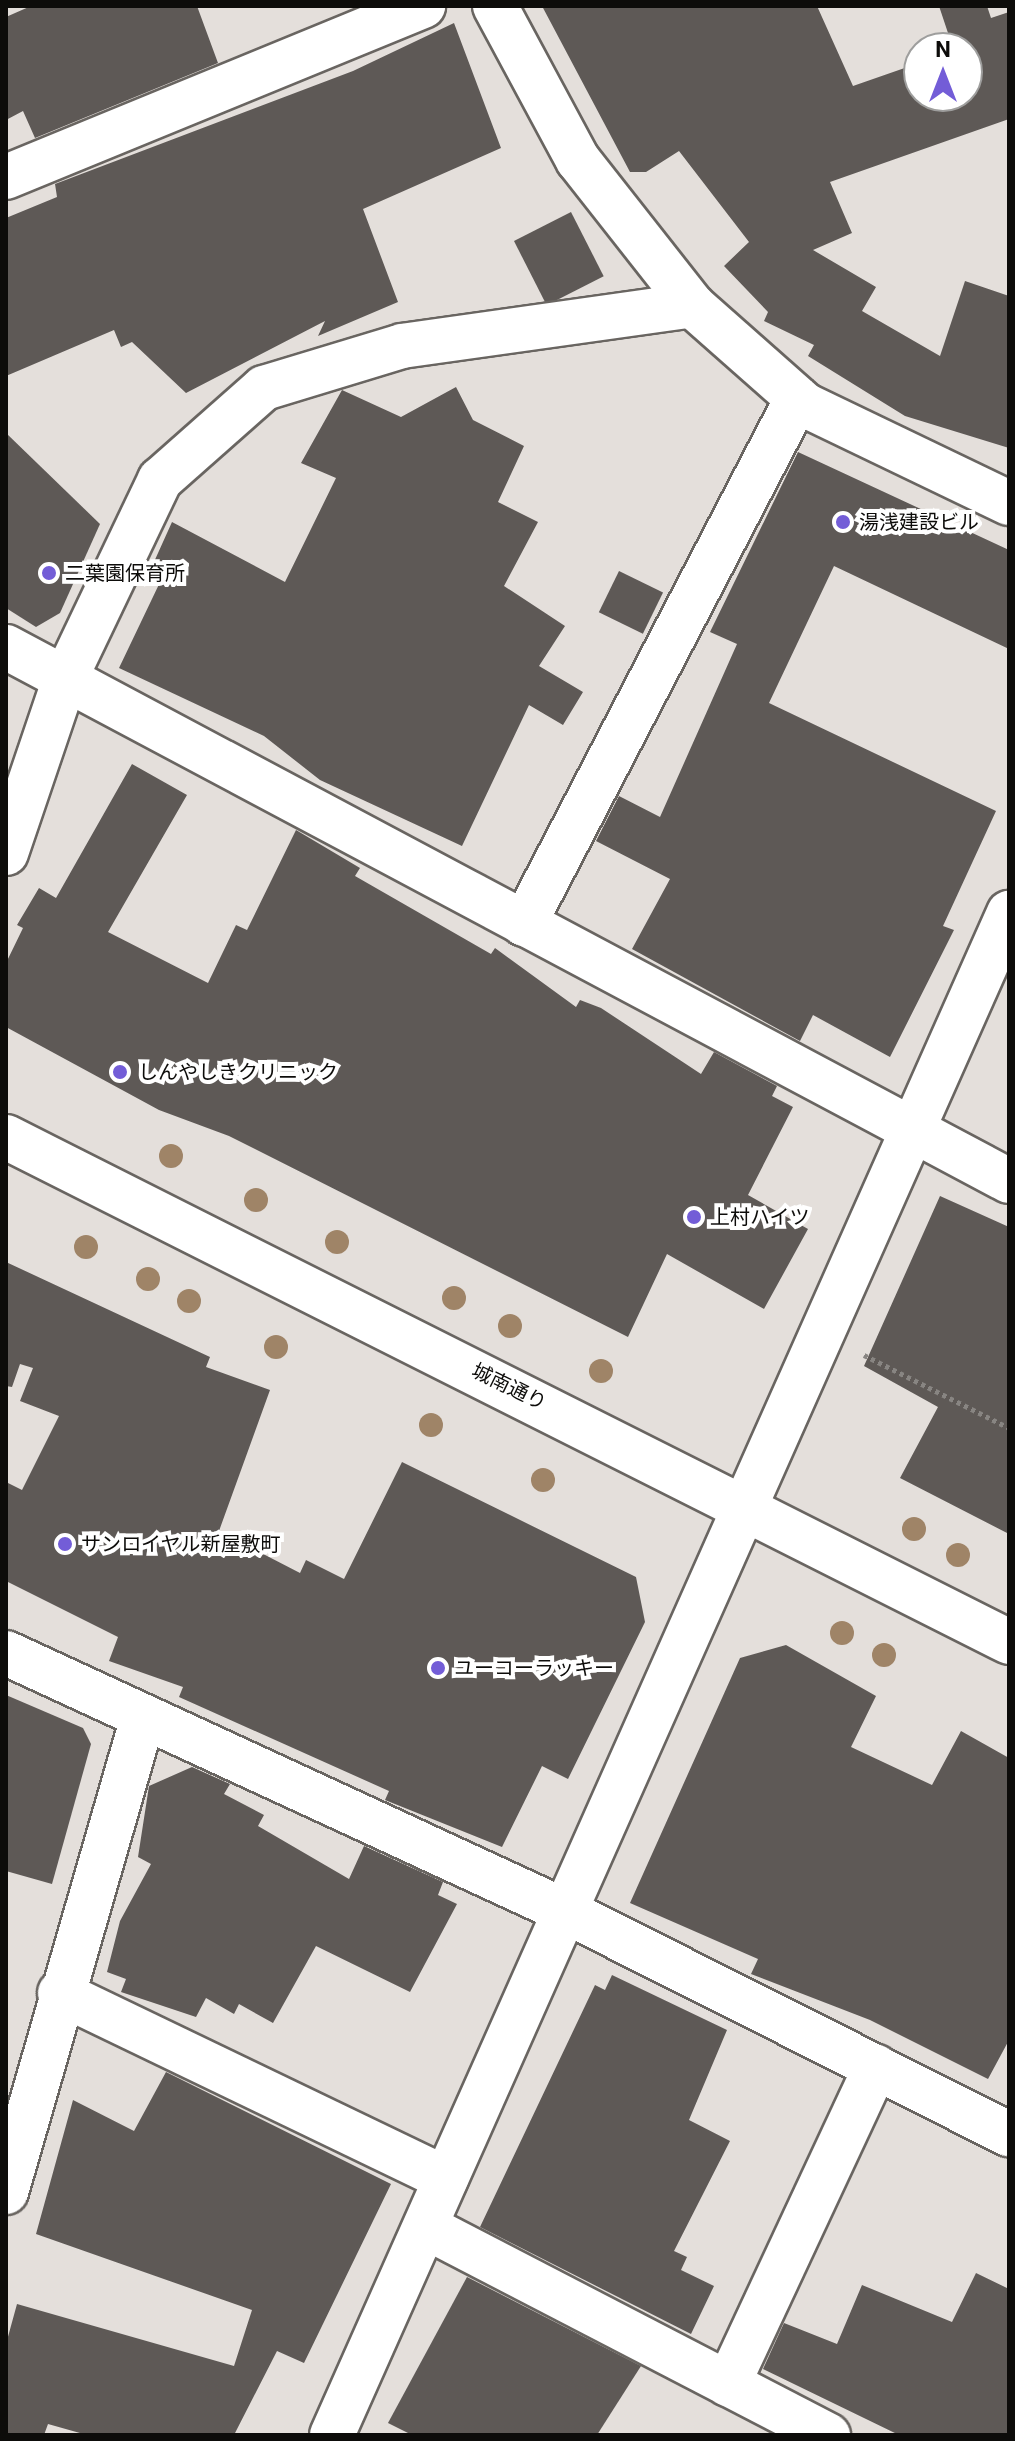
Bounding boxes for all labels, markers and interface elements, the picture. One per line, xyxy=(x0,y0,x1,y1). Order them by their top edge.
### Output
north arrow xyxy=(903,32,983,112)
text: N xyxy=(935,37,951,62)
place label: 湯浅建設ビル xyxy=(859,510,979,534)
marker: 湯浅建設ビル xyxy=(834,513,852,531)
place label: 二葉園保育所 xyxy=(65,561,185,585)
marker: 二葉園保育所 xyxy=(40,564,58,582)
place label: しんやしきクリニック xyxy=(138,1060,338,1084)
marker: しんやしきクリニック xyxy=(109,1061,131,1083)
place label: 上村ハイツ xyxy=(710,1205,810,1229)
marker: 上村ハイツ xyxy=(685,1208,703,1226)
street label: 城南通り xyxy=(468,1359,550,1415)
place label: サンロイヤル新屋敷町 xyxy=(81,1532,281,1556)
marker: サンロイヤル新屋敷町 xyxy=(56,1535,74,1553)
place label: ユーコーラッキー xyxy=(454,1656,614,1680)
marker: ユーコーラッキー xyxy=(429,1659,447,1677)

